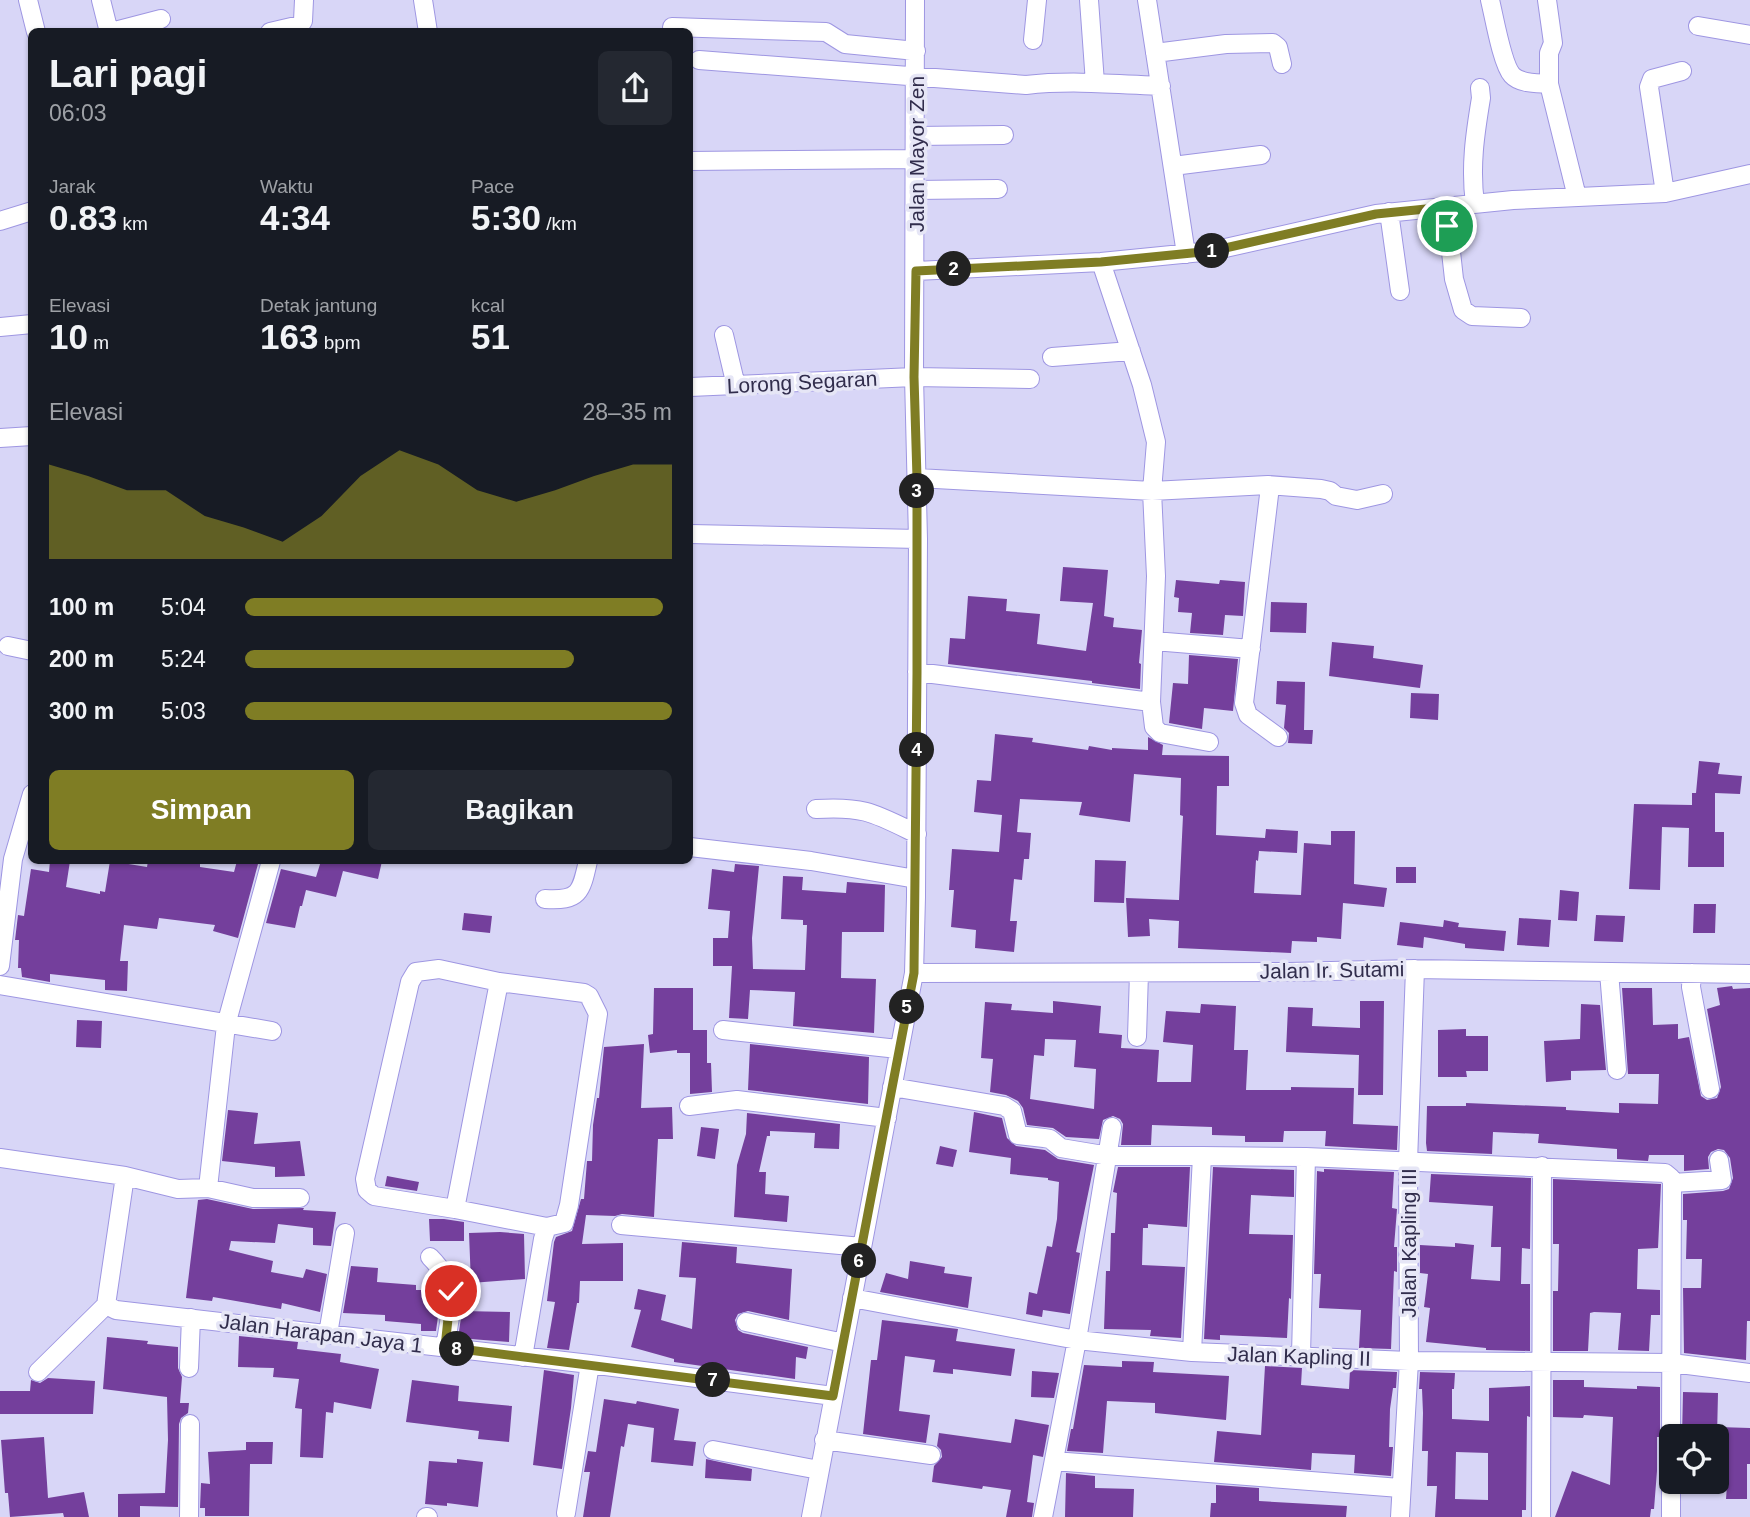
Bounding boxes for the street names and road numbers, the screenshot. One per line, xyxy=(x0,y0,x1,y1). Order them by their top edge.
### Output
street label: Jalan Mayor Zen xyxy=(905,76,928,232)
street label: Lorong Segaran xyxy=(726,367,878,397)
street label: Jalan Ir. Sutami xyxy=(1259,957,1405,983)
street label: Jalan Kapling III xyxy=(1397,1168,1420,1318)
street label: Jalan Harapan Jaya 1 xyxy=(218,1309,424,1357)
street label: Jalan Kapling II xyxy=(1227,1342,1371,1370)

